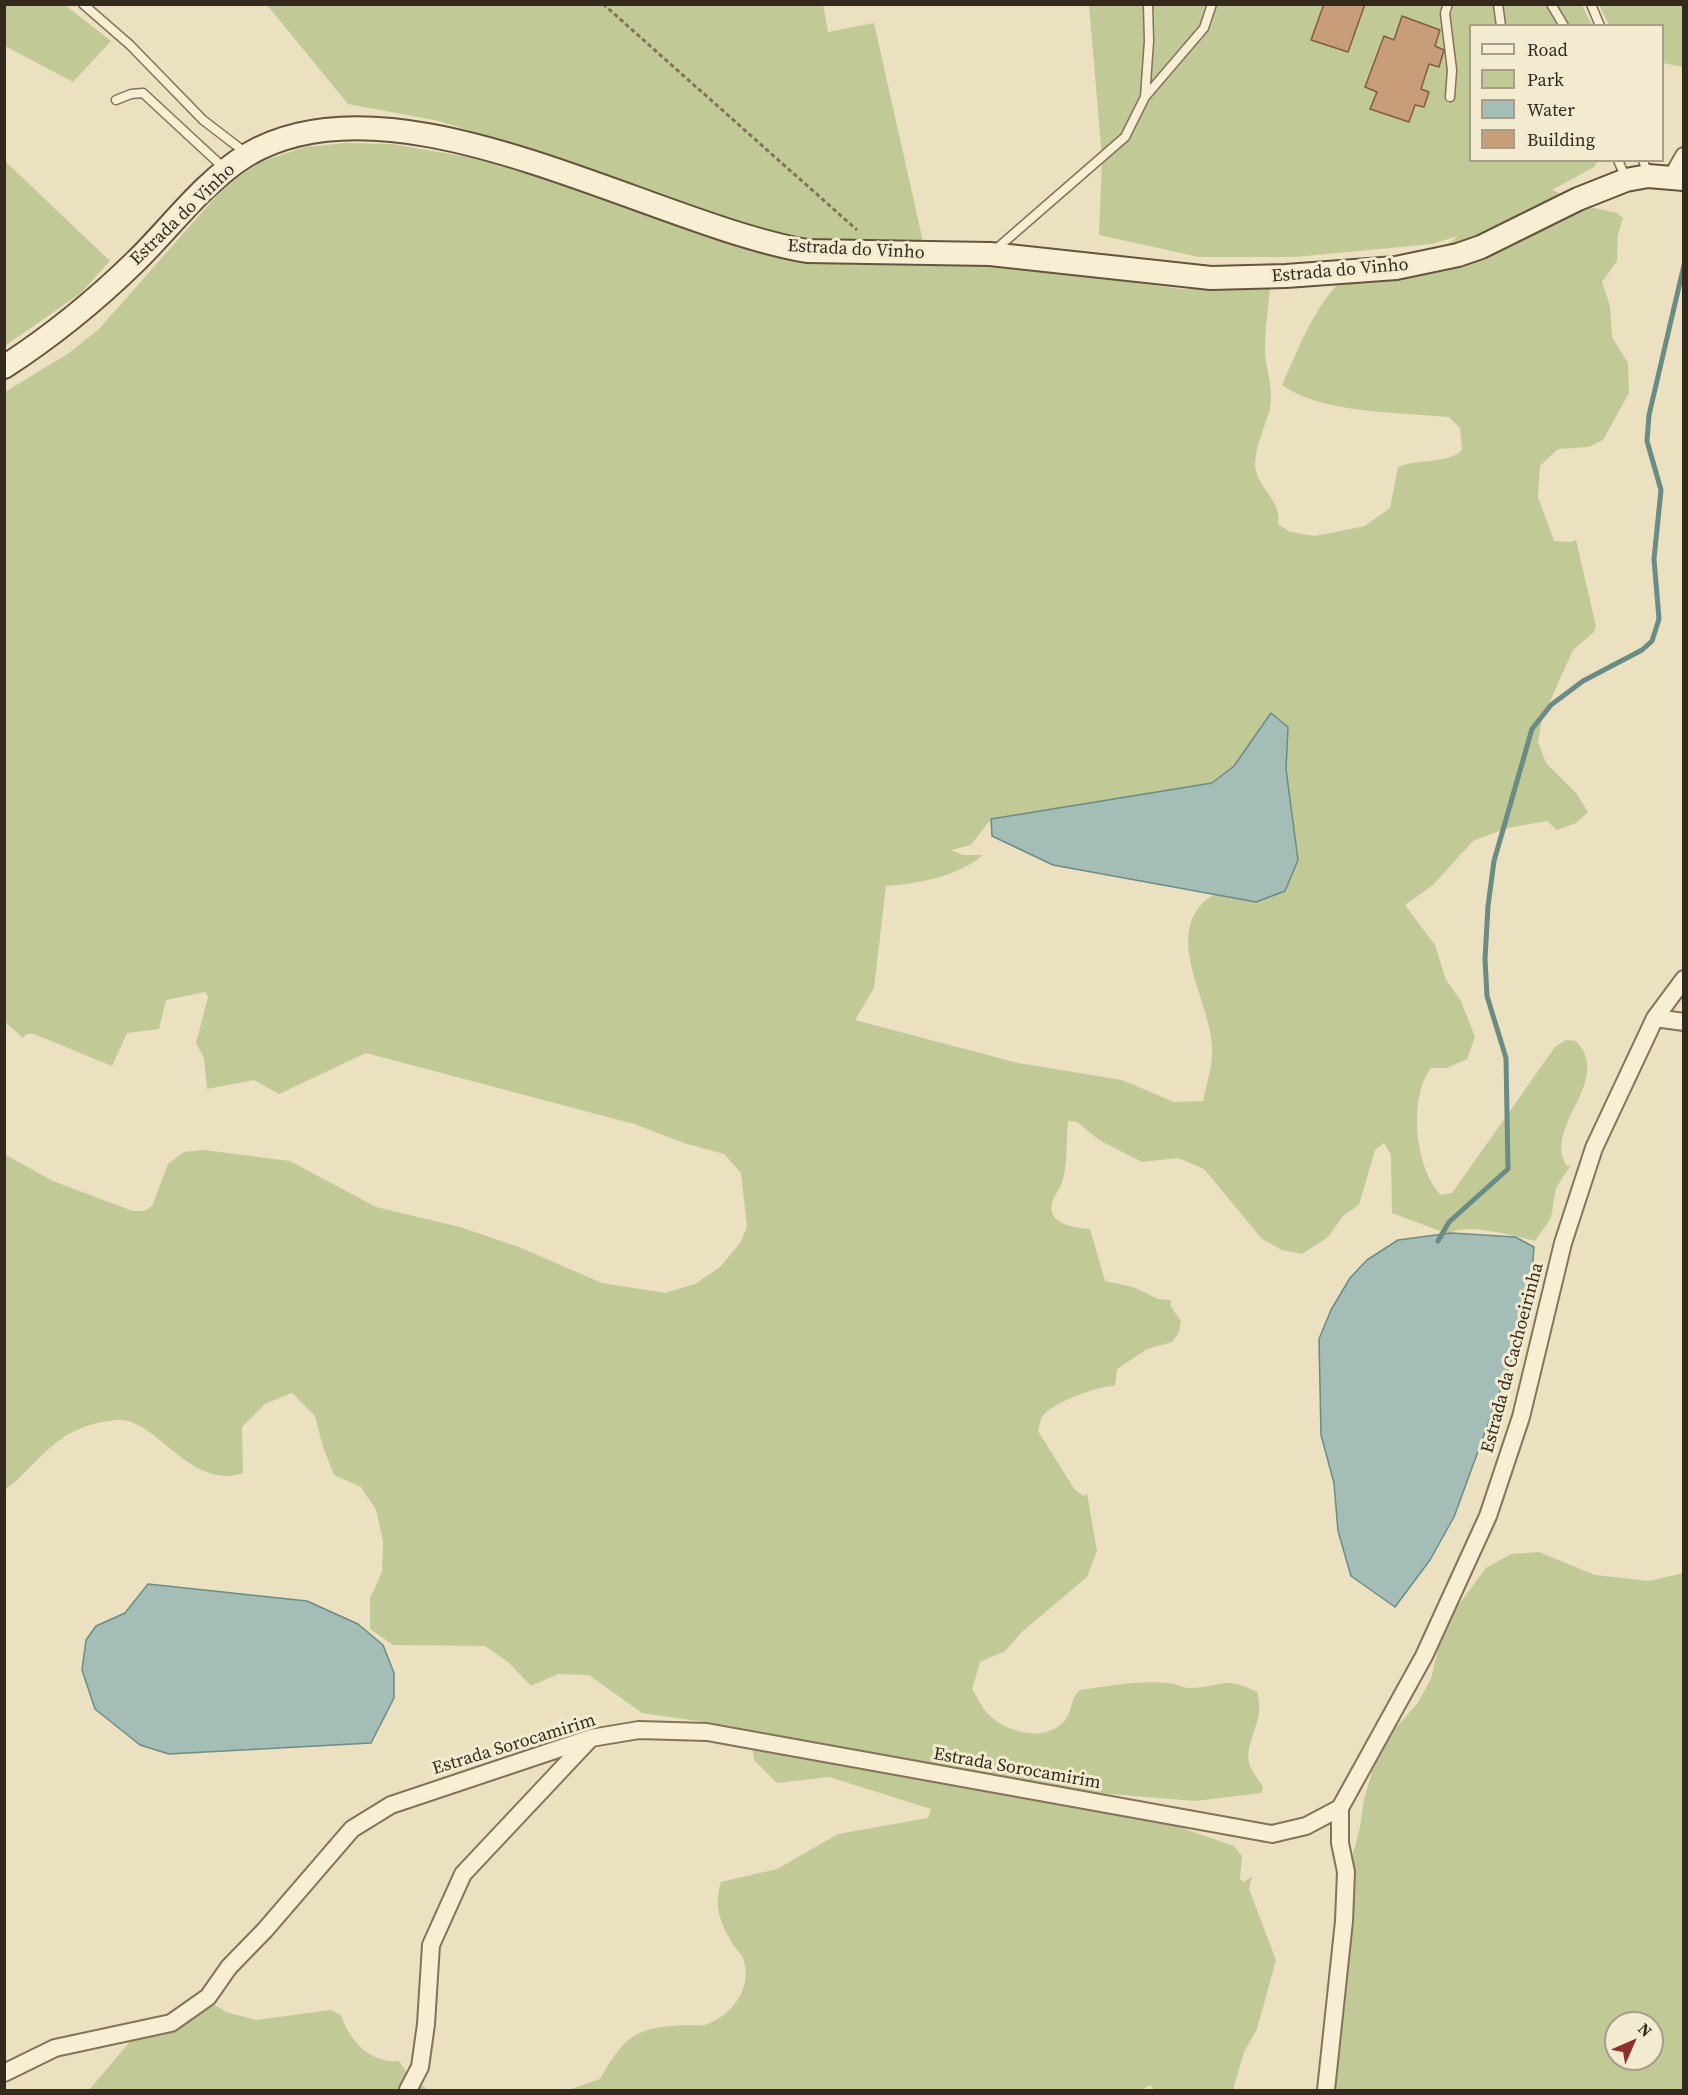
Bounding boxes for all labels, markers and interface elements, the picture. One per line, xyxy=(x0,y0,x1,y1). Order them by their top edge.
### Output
legend xyxy=(1469,24,1664,162)
text: Road xyxy=(1527,37,1568,62)
text: Park xyxy=(1527,67,1564,92)
text: Water xyxy=(1527,97,1575,122)
text: Building xyxy=(1527,127,1595,152)
street label: Estrada do Vinho xyxy=(126,160,240,270)
street label: Estrada do Vinho xyxy=(787,236,925,264)
street label: Estrada do Vinho xyxy=(1271,254,1409,288)
street label: Estrada da Cachoeirinha xyxy=(1477,1261,1549,1455)
street label: Estrada Sorocamirim xyxy=(430,1710,598,1780)
street label: Estrada Sorocamirim xyxy=(932,1744,1102,1794)
north arrow xyxy=(1604,2011,1664,2071)
text: N xyxy=(1633,2018,1657,2042)

